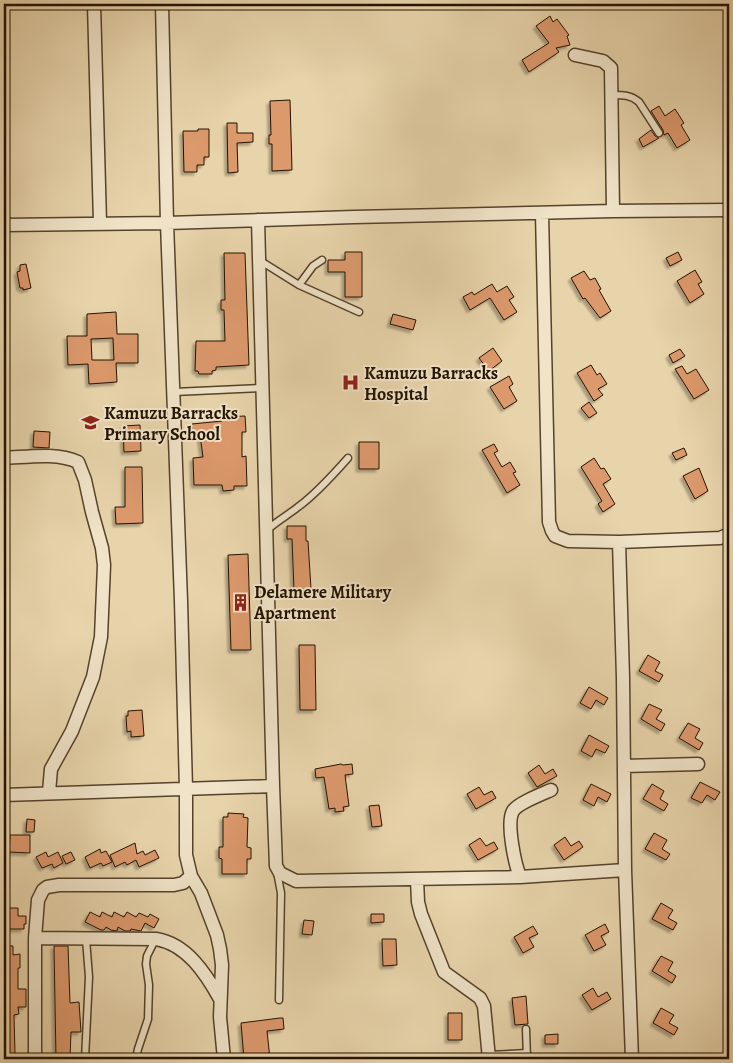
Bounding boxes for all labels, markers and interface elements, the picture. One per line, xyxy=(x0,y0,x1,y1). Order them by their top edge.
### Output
place label: Kamuzu Barracks Hospital xyxy=(364,361,498,406)
hospital icon: Kamuzu Barracks Hospital xyxy=(340,373,360,393)
place label: Kamuzu Barracks Primary School xyxy=(104,401,238,446)
school or university icon: Kamuzu Barracks Primary School xyxy=(80,413,100,433)
place label: Delamere Military Apartment xyxy=(253,580,392,625)
building icon: Delamere Military Apartment xyxy=(230,592,250,612)

